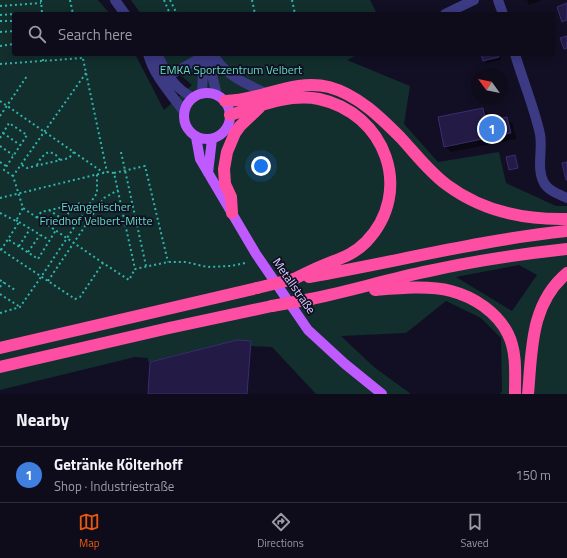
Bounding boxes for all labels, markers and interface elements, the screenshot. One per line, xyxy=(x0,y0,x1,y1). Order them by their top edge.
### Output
search box xyxy=(12,12,555,56)
icon: search xyxy=(26,23,48,45)
text: Search here xyxy=(58,23,132,46)
park label: EMKA Sportzentrum Velbert xyxy=(160,60,303,79)
north arrow xyxy=(471,68,507,104)
pin: 1 xyxy=(479,114,505,144)
your location xyxy=(251,156,271,176)
park label: Evangelischer Friedhof Velbert-Mitte xyxy=(40,197,152,230)
street label: Metallstraße xyxy=(268,254,321,318)
text: Nearby xyxy=(16,407,69,433)
text: Getränke Költerhoff xyxy=(54,453,183,476)
text: 1 xyxy=(25,465,33,485)
text: 150 m xyxy=(515,465,551,485)
text: Shop · Industriestraße xyxy=(54,476,174,496)
tab: Map xyxy=(78,511,100,551)
tab: Directions xyxy=(257,511,304,551)
tab: Saved xyxy=(461,511,489,551)

